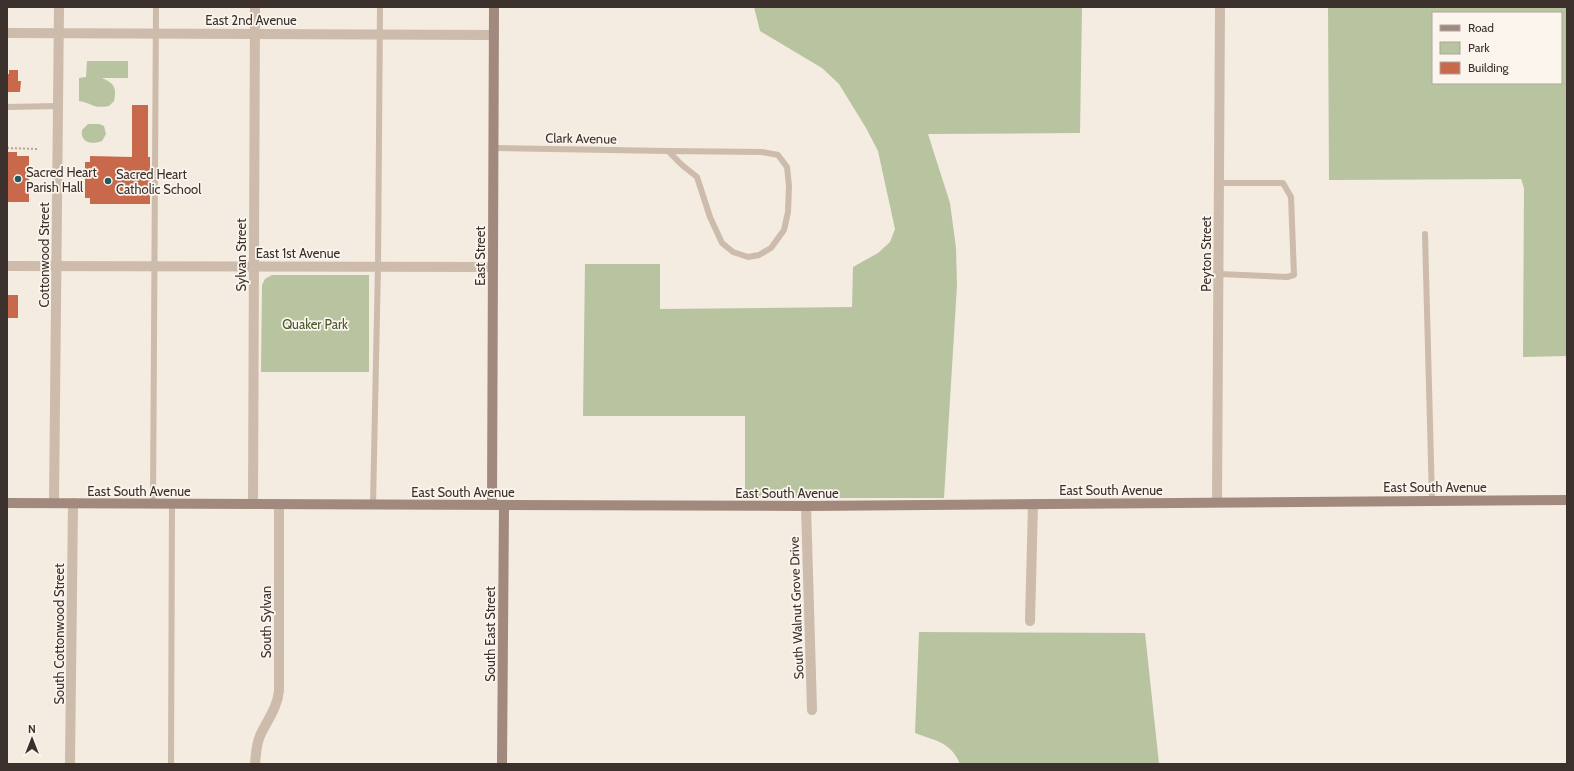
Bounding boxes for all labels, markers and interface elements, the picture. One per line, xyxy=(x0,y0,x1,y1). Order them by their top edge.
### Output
street label: East 2nd Avenue xyxy=(205,12,297,28)
legend xyxy=(1432,12,1562,84)
text: Road xyxy=(1468,20,1494,35)
text: Park xyxy=(1468,40,1490,55)
text: Building xyxy=(1468,60,1510,75)
street label: Clark Avenue xyxy=(545,129,617,147)
place label: Sacred Heart Parish Hall xyxy=(26,164,97,195)
place label: Sacred Heart Catholic School xyxy=(116,166,201,197)
marker: Sacred Heart Parish Hall xyxy=(13,174,23,184)
marker: Sacred Heart Catholic School xyxy=(103,176,113,186)
street label: Cottonwood Street xyxy=(36,202,52,308)
street label: Peyton Street xyxy=(1198,216,1214,292)
street label: Sylvan Street xyxy=(233,218,249,292)
street label: East Street xyxy=(472,226,488,286)
street label: East 1st Avenue xyxy=(256,245,340,261)
park label: Quaker Park xyxy=(282,316,348,332)
street label: East South Avenue xyxy=(1383,479,1487,495)
street label: East South Avenue xyxy=(1059,482,1163,498)
street label: East South Avenue xyxy=(87,483,191,499)
street label: East South Avenue xyxy=(411,484,515,500)
street label: East South Avenue xyxy=(735,485,839,501)
street label: South Walnut Grove Drive xyxy=(785,536,806,680)
street label: South Cottonwood Street xyxy=(51,563,67,705)
street label: South Sylvan xyxy=(258,586,274,658)
street label: South East Street xyxy=(482,586,498,682)
north arrow xyxy=(12,719,52,759)
text: N xyxy=(28,722,36,736)

